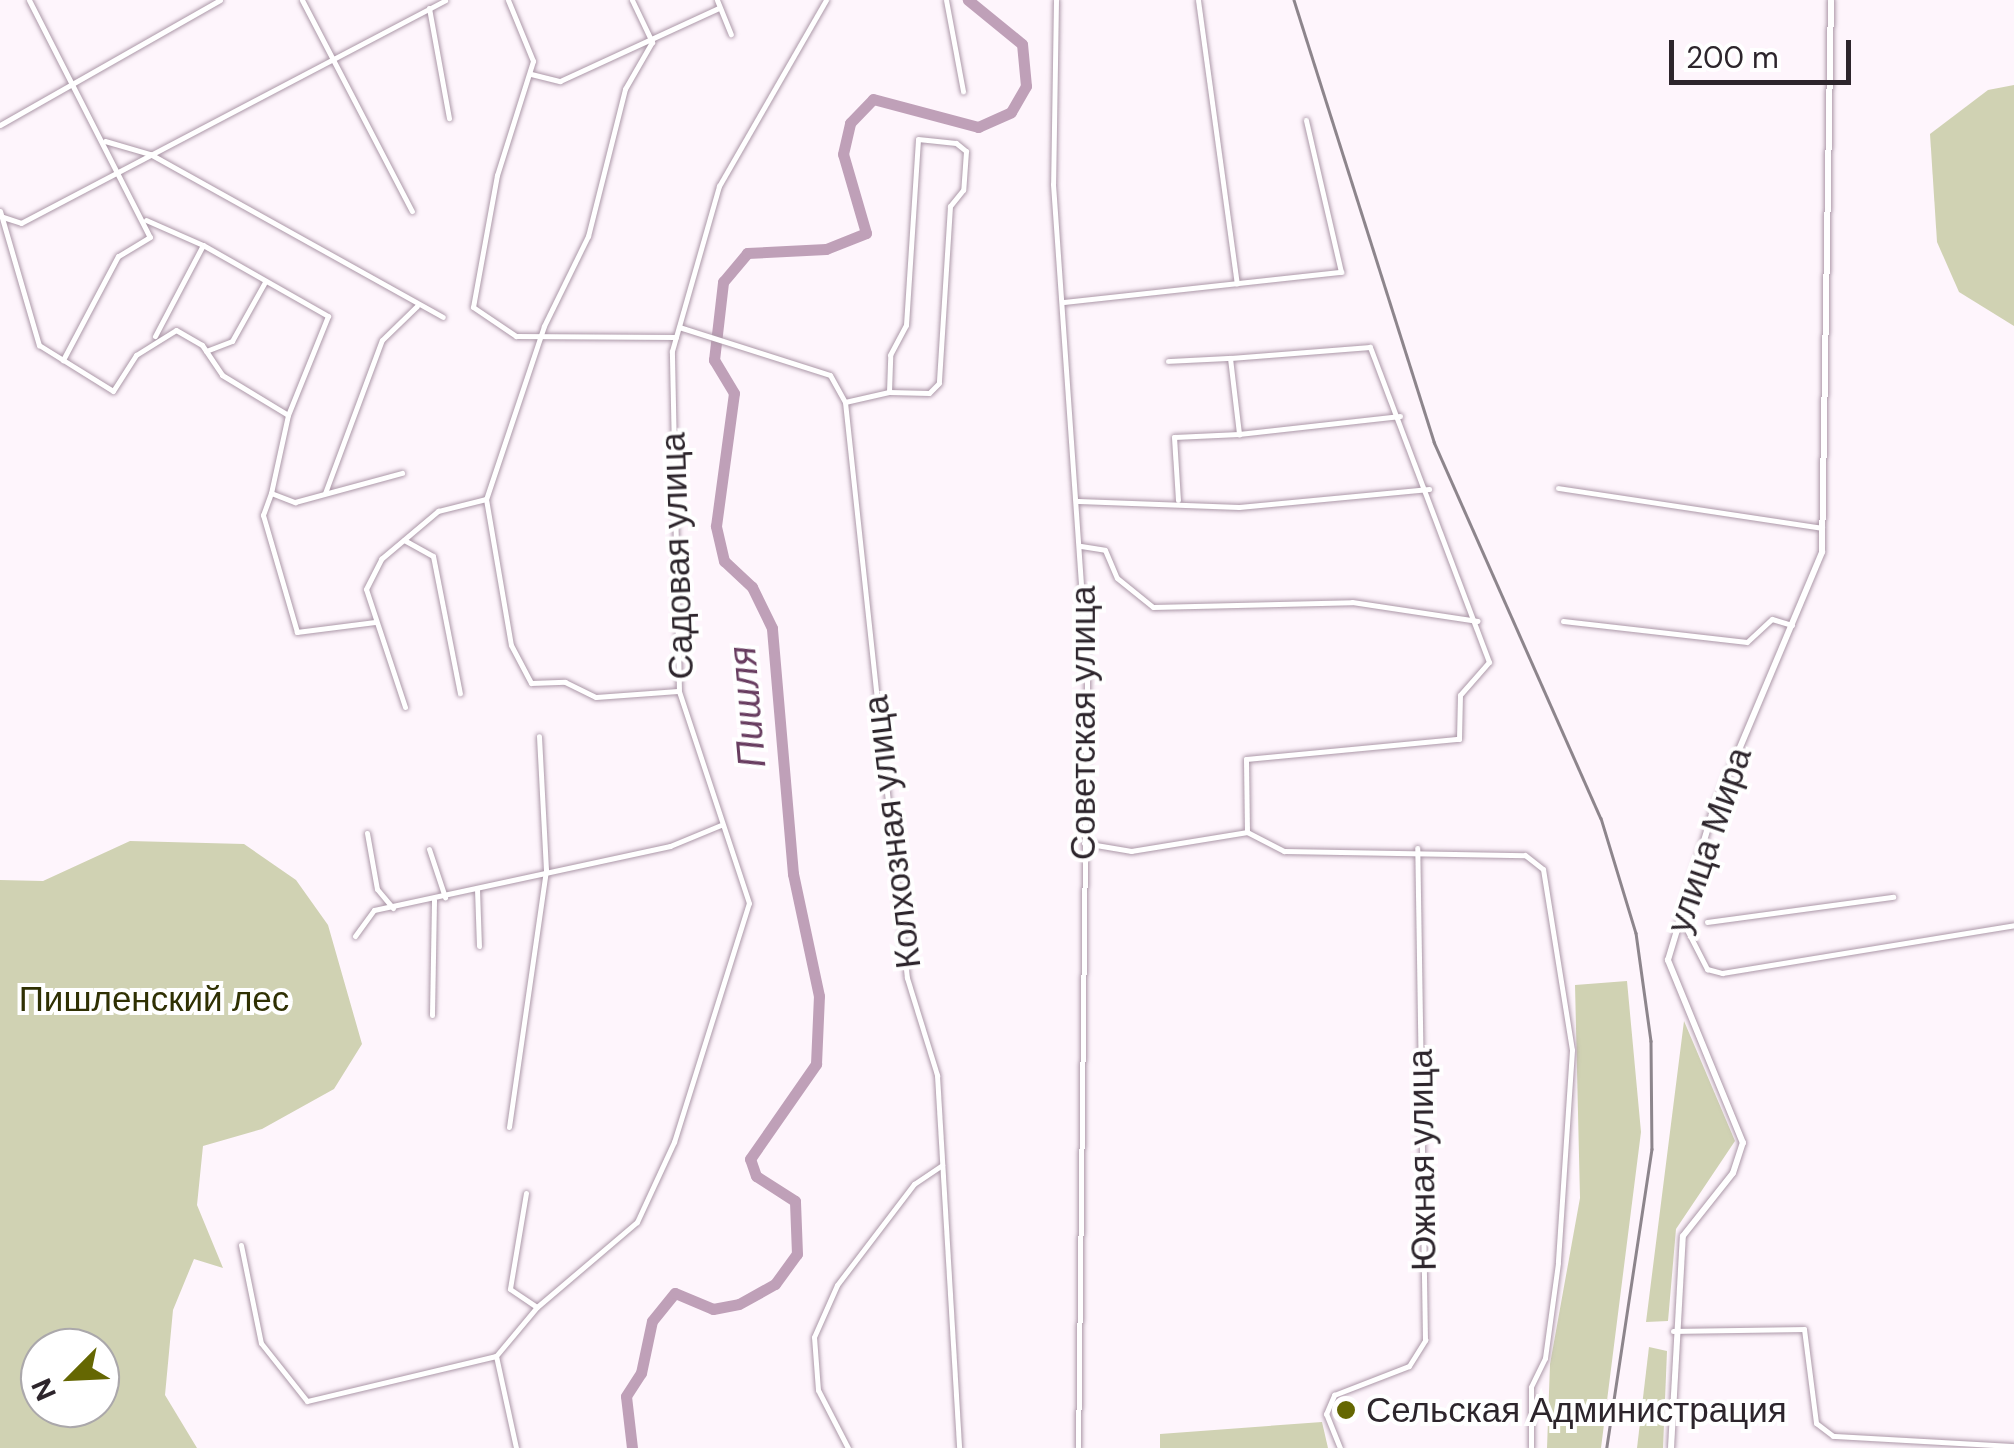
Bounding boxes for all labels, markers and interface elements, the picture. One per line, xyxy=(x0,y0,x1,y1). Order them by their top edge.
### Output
scale bar xyxy=(1674,20,1856,82)
text: 200 m xyxy=(1686,38,1779,77)
street label: Садовая улица xyxy=(652,432,702,680)
street label: Советская улица xyxy=(1062,586,1104,860)
water label: Пишля xyxy=(720,644,776,770)
street label: Колхозная улица xyxy=(854,693,930,971)
street label: улица Мира xyxy=(1658,742,1760,938)
park label: Пишленский лес xyxy=(19,978,289,1020)
street label: Южная улица xyxy=(1399,1049,1445,1271)
north arrow xyxy=(20,1328,120,1428)
text: N xyxy=(23,1373,65,1406)
place label: Сельская Администрация xyxy=(1366,1389,1787,1431)
marker: Сельская Администрация xyxy=(1335,1399,1357,1421)

